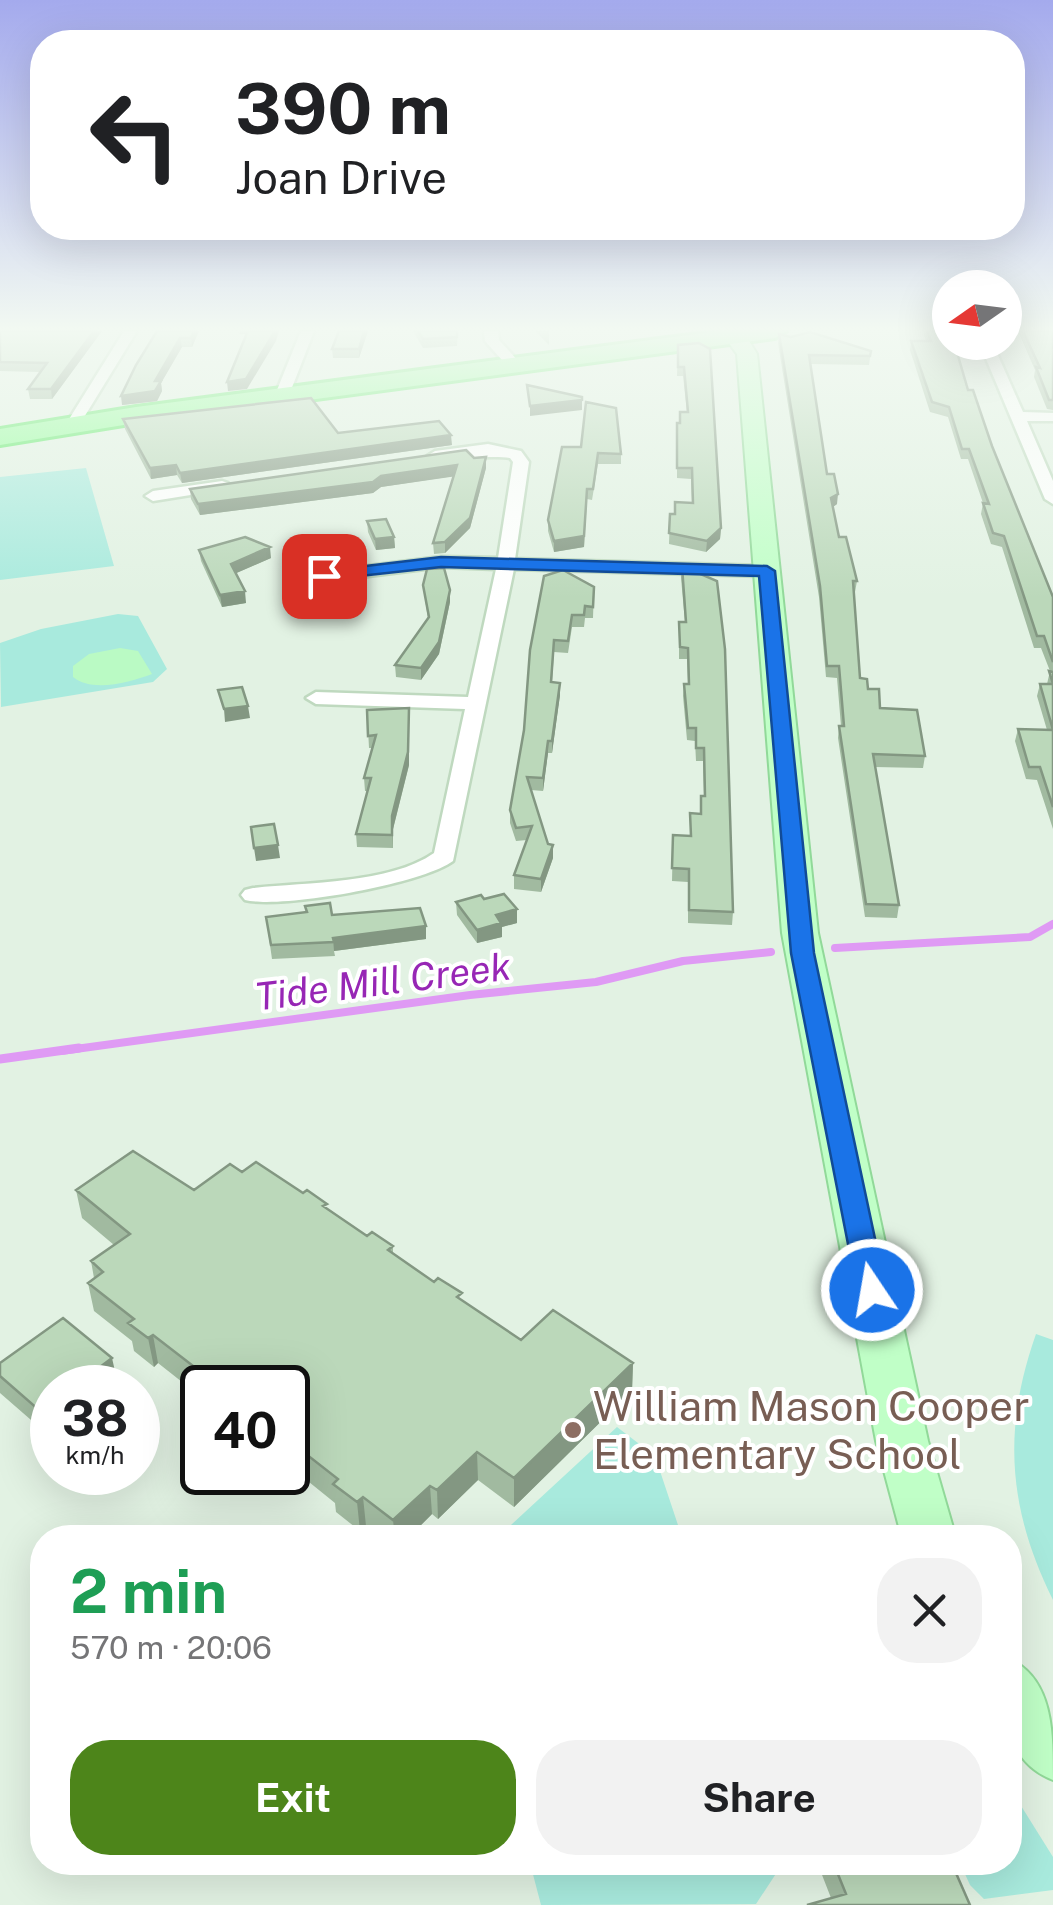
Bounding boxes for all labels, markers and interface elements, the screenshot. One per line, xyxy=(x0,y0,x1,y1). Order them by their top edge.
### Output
text: 390 m xyxy=(235,67,451,150)
icon: left xyxy=(70,70,200,200)
text: Joan Drive xyxy=(235,151,447,204)
north arrow xyxy=(932,270,1022,360)
map controls xyxy=(932,270,1022,360)
pin xyxy=(282,534,367,619)
icon: arrive xyxy=(297,549,352,604)
water label: Tide Mill Creek xyxy=(253,943,514,1019)
position arrow xyxy=(820,1238,924,1342)
speed limit sign: 40 xyxy=(180,1365,310,1495)
place label: William Mason Cooper Elementary School xyxy=(593,1381,1030,1478)
text: 38 xyxy=(62,1388,128,1447)
marker: William Mason Cooper Elementary School xyxy=(562,1419,584,1441)
text: km/h xyxy=(66,1440,124,1470)
text: 2 min xyxy=(70,1556,227,1627)
button: close xyxy=(877,1558,982,1663)
text: 570 m · 20:06 xyxy=(70,1629,272,1666)
button: Exit xyxy=(70,1740,516,1855)
button: Share xyxy=(536,1740,982,1855)

